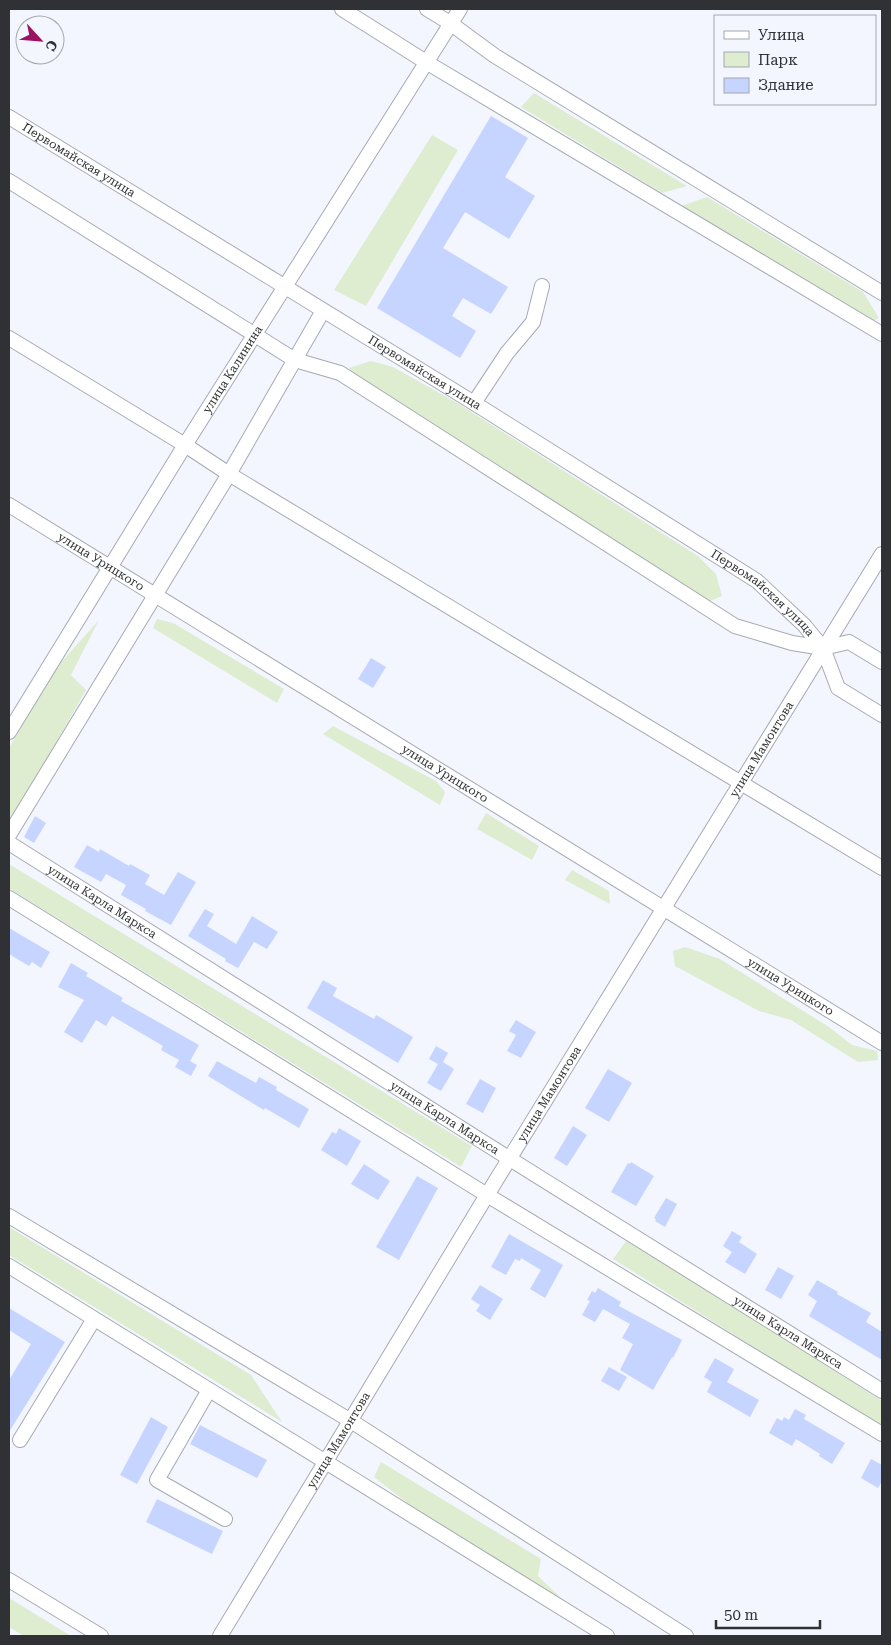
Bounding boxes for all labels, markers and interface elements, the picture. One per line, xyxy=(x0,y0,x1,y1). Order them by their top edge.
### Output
north arrow xyxy=(15,15,65,65)
legend xyxy=(714,15,876,105)
text: Улица xyxy=(758,26,804,44)
text: С xyxy=(42,38,61,54)
text: Парк xyxy=(758,51,798,69)
text: Здание xyxy=(758,76,814,94)
street label: Первомайская улица xyxy=(20,120,138,200)
street label: улица Калинина xyxy=(200,323,266,416)
street label: Первомайская улица xyxy=(366,333,484,413)
street label: улица Урицкого xyxy=(55,530,147,594)
street label: Первомайская улица xyxy=(708,547,818,639)
street label: улица Мамонтова xyxy=(727,699,797,800)
street label: улица Урицкого xyxy=(399,742,491,806)
street label: улица Карла Маркса xyxy=(45,862,159,941)
street label: улица Урицкого xyxy=(745,955,836,1019)
street label: улица Мамонтова xyxy=(514,1043,584,1145)
street label: улица Карла Маркса xyxy=(388,1078,502,1158)
street label: улица Карла Маркса xyxy=(731,1293,846,1372)
street label: улица Мамонтова xyxy=(304,1389,373,1491)
scale bar xyxy=(716,1598,820,1630)
text: 50 m xyxy=(724,1606,759,1624)

